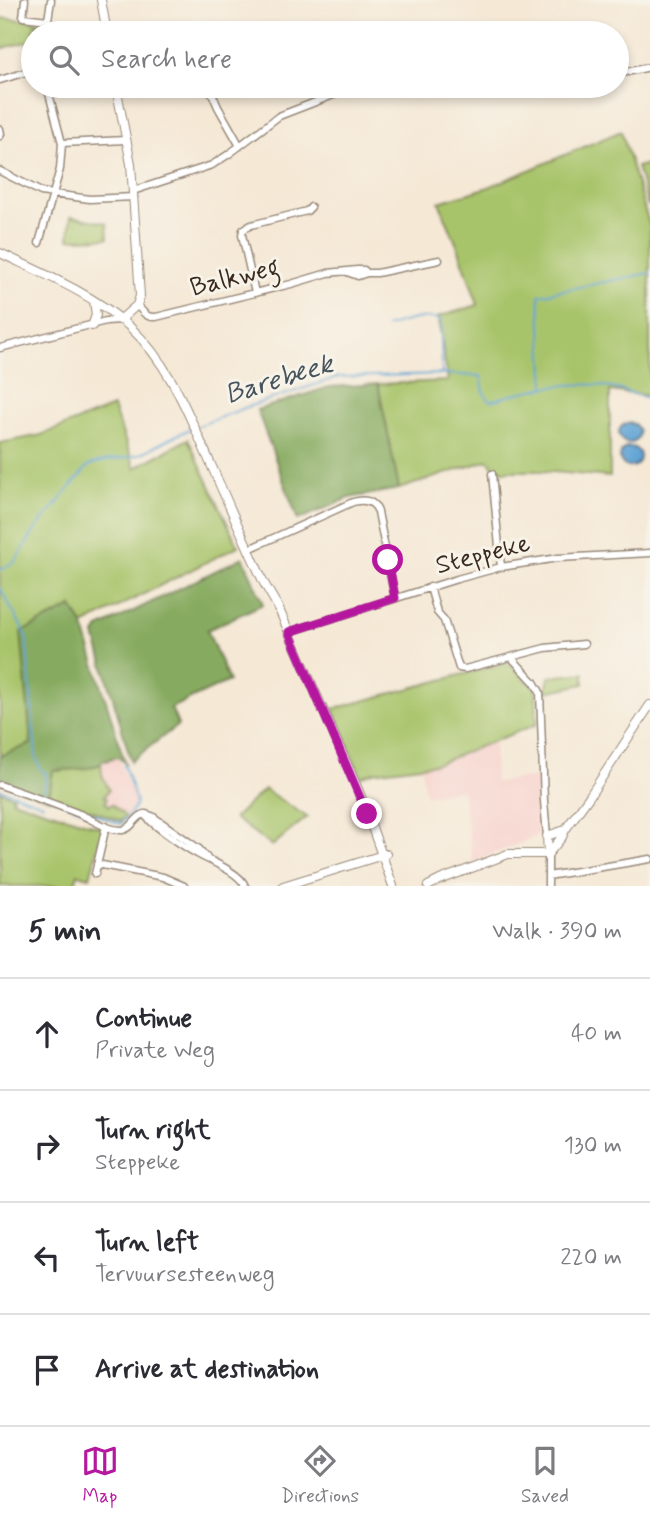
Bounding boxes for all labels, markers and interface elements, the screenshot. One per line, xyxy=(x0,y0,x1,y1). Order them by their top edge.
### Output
search box xyxy=(21,21,629,98)
icon: search xyxy=(45,41,83,79)
text: Search here xyxy=(101,43,232,77)
street label: Balkweg xyxy=(187,251,284,308)
water label: Barebeek xyxy=(220,345,339,414)
street label: Steppeke xyxy=(432,527,534,583)
route start xyxy=(372,544,403,575)
route end xyxy=(351,798,382,829)
text: 5 min xyxy=(28,912,102,951)
text: Walk · 390 m xyxy=(492,917,622,947)
text: Continue xyxy=(95,1002,192,1036)
icon: ahead xyxy=(28,1015,66,1053)
text: 40 m xyxy=(571,1019,622,1049)
text: Private Weg xyxy=(95,1036,215,1066)
text: Turn right xyxy=(95,1114,211,1148)
icon: right xyxy=(28,1127,66,1165)
text: 130 m xyxy=(564,1131,622,1161)
text: Steppeke xyxy=(95,1148,180,1178)
text: Turn left xyxy=(95,1226,199,1260)
icon: left xyxy=(28,1239,66,1277)
text: 220 m xyxy=(560,1243,622,1273)
text: Tervuursesteenweg xyxy=(95,1260,275,1290)
icon: arrive xyxy=(28,1351,66,1389)
text: Arrive at destination xyxy=(95,1353,319,1387)
tab: Map xyxy=(81,1442,119,1509)
tab: Directions xyxy=(281,1442,359,1509)
tab: Saved xyxy=(521,1442,569,1509)

